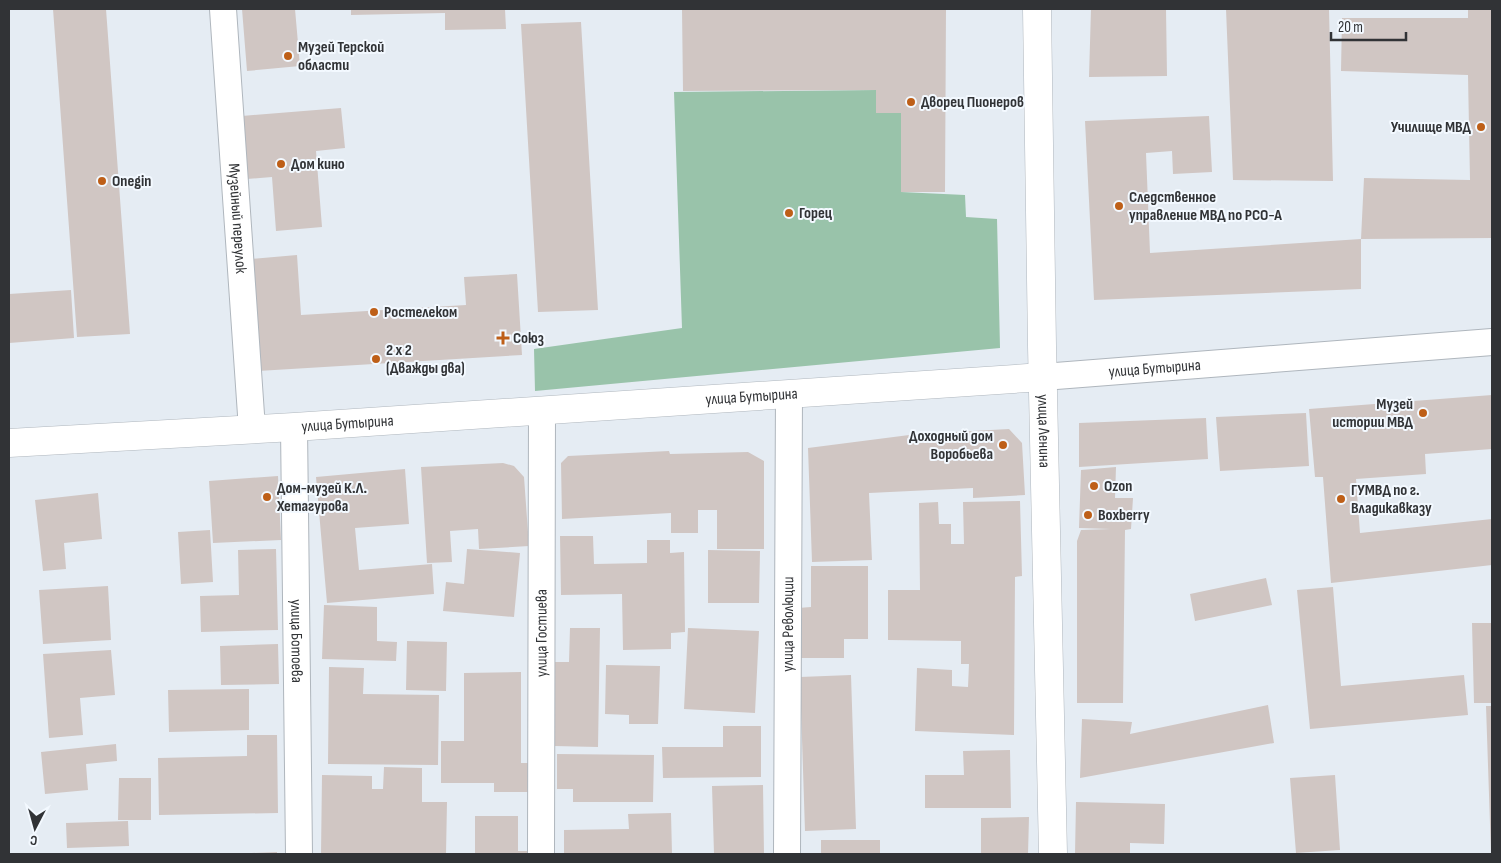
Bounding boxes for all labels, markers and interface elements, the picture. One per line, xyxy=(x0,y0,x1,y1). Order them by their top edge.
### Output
scale bar xyxy=(1331,10,1406,42)
text: 20 m xyxy=(1338,18,1363,37)
place label: Музей Терской области xyxy=(298,38,384,75)
marker: Музей Терской области xyxy=(282,50,294,62)
place label: Дворец Пионеров xyxy=(921,93,1024,112)
marker: Дворец Пионеров xyxy=(905,96,917,108)
place label: Училище МВД xyxy=(1391,118,1472,137)
marker: Училище МВД xyxy=(1475,121,1487,133)
place label: Дом кино xyxy=(291,155,345,174)
marker: Дом кино xyxy=(275,158,287,170)
street label: Музейный переулок xyxy=(224,163,251,275)
place label: Onegin xyxy=(112,172,151,191)
marker: Onegin xyxy=(96,175,108,187)
place label: Следственное управление МВД по РСО-А xyxy=(1129,188,1282,225)
marker: Следственное управление МВД по РСО-А xyxy=(1113,200,1125,212)
place label: Горец xyxy=(799,204,833,223)
marker: Горец xyxy=(783,207,795,219)
place label: Ростелеком xyxy=(384,303,457,322)
marker: Ростелеком xyxy=(368,306,380,318)
place label: Союз xyxy=(513,329,544,348)
marker: Союз xyxy=(497,332,509,344)
place label: 2 х 2 (Дважды два) xyxy=(386,341,465,378)
marker: 2 х 2 (Дважды два) xyxy=(370,353,382,365)
street label: улица Бутырина xyxy=(1108,355,1201,381)
street label: улица Бутырина xyxy=(705,384,798,409)
street label: улица Ленина xyxy=(1034,394,1054,468)
place label: Музей истории МВД xyxy=(1332,395,1414,432)
marker: Музей истории МВД xyxy=(1417,407,1429,419)
street label: улица Бутырина xyxy=(301,411,394,436)
place label: Доходный дом Воробьева xyxy=(909,427,993,464)
marker: Доходный дом Воробьева xyxy=(997,439,1009,451)
place label: Ozon xyxy=(1104,477,1132,496)
place label: Дом-музей К.Л. Хетагурова xyxy=(276,479,367,516)
marker: Ozon xyxy=(1088,480,1100,492)
place label: ГУМВД по г. Владикавказу xyxy=(1351,481,1432,518)
marker: Дом-музей К.Л. Хетагурова xyxy=(261,491,273,503)
marker: ГУМВД по г. Владикавказу xyxy=(1335,493,1347,505)
place label: Boxberry xyxy=(1098,506,1150,525)
marker: Boxberry xyxy=(1082,509,1094,521)
street label: улица Революции xyxy=(778,576,798,672)
street label: улица Гостиева xyxy=(532,589,551,677)
street label: улица Ботоева xyxy=(287,599,306,683)
north arrow xyxy=(10,803,60,853)
text: С xyxy=(29,832,38,849)

